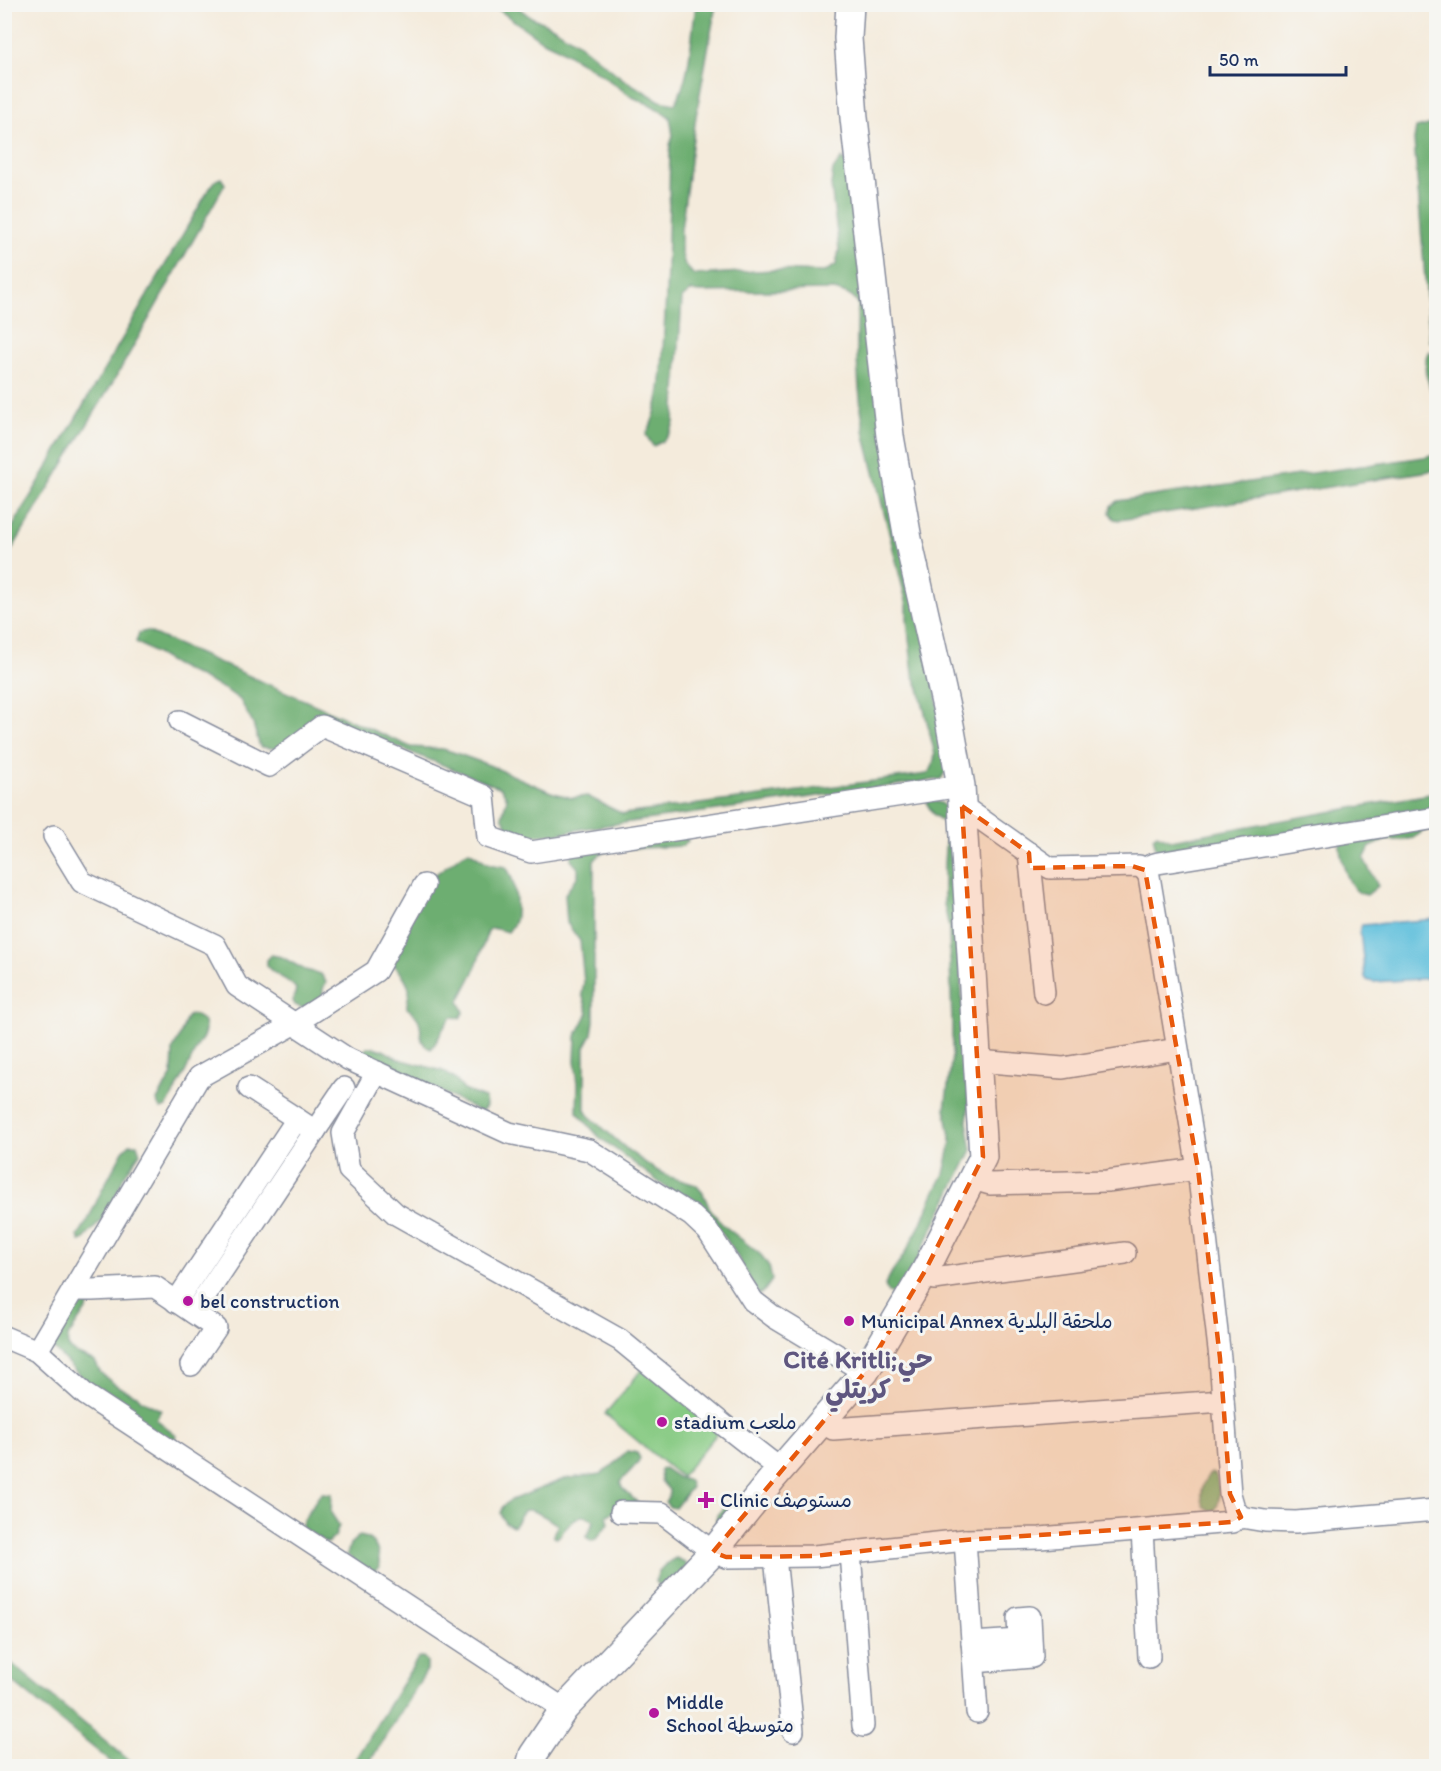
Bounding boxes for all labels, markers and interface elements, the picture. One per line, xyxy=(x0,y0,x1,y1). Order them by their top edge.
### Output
scale bar xyxy=(1210,39,1346,77)
text: 50 m xyxy=(1219,49,1259,71)
place label: bel construction xyxy=(200,1289,340,1313)
marker: bel construction xyxy=(181,1294,195,1308)
place label: Municipal Annex ملحقة البلدية xyxy=(861,1309,1113,1333)
marker: Municipal Annex ملحقة البلدية xyxy=(842,1314,856,1328)
district label: Cité Kritli;حي كريتلي xyxy=(783,1343,933,1413)
place label: stadium ملعب xyxy=(674,1410,797,1434)
marker: stadium ملعب xyxy=(655,1415,669,1429)
place label: Clinic مستوصف xyxy=(720,1488,852,1512)
marker: Clinic مستوصف xyxy=(697,1491,715,1509)
place label: Middle School متوسطة xyxy=(666,1690,794,1737)
marker: Middle School متوسطة xyxy=(647,1706,661,1720)

